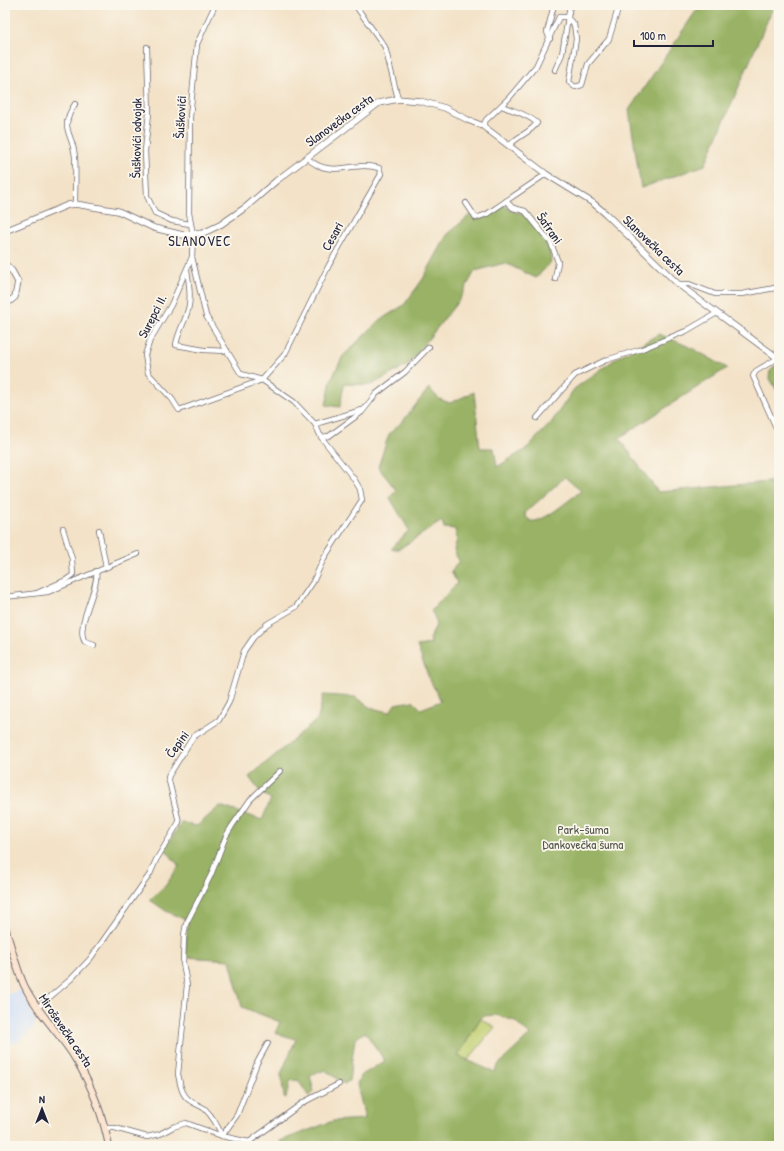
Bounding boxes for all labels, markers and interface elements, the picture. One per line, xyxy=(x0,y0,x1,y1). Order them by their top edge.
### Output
scale bar xyxy=(634,22,713,48)
text: 100 m xyxy=(640,27,666,44)
street label: Slanovečka cesta xyxy=(302,89,376,151)
street label: Šuškovići xyxy=(170,95,190,139)
street label: Šuškovići odvojak xyxy=(126,97,146,178)
street label: Šafrani xyxy=(533,209,567,247)
street label: Slanovečka cesta xyxy=(619,211,689,279)
street label: Cesari xyxy=(317,218,347,254)
district label: SLANOVEC xyxy=(168,231,232,250)
street label: Surepci II. xyxy=(133,291,171,341)
street label: Čepini xyxy=(161,727,193,761)
park label: Park-šuma Dankovečka šuma xyxy=(543,820,623,853)
street label: Miroševečka cesta xyxy=(35,990,97,1070)
north arrow xyxy=(22,1089,62,1129)
text: N xyxy=(39,1092,45,1106)

